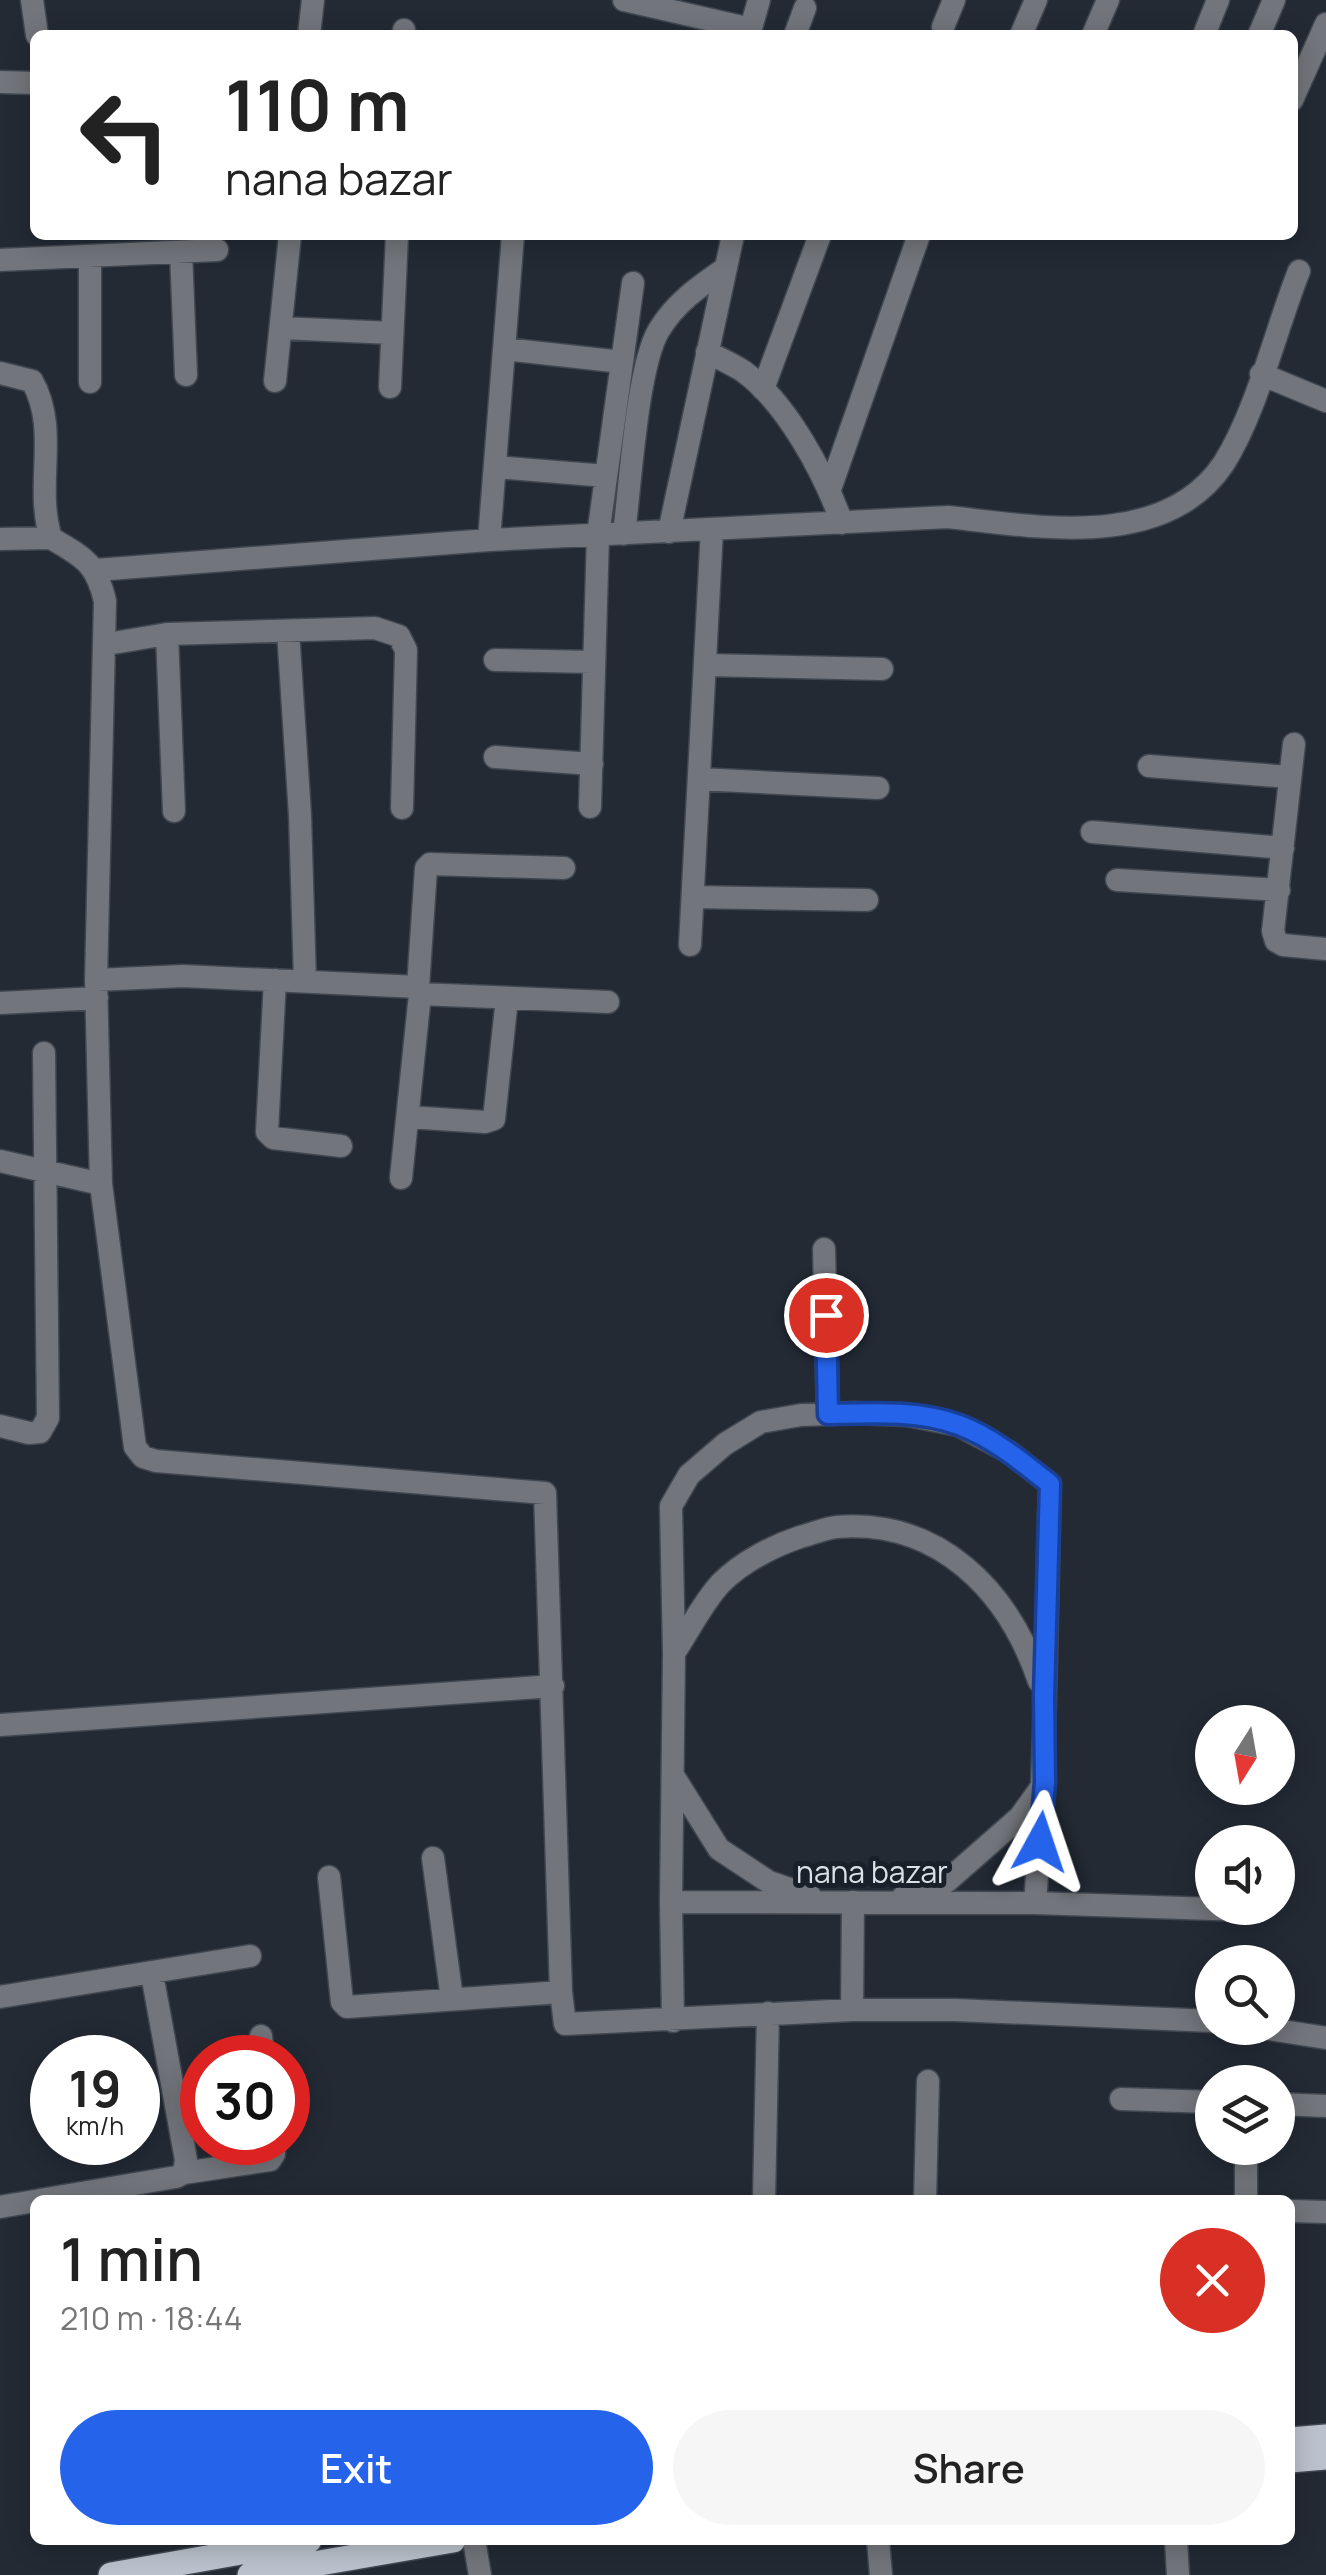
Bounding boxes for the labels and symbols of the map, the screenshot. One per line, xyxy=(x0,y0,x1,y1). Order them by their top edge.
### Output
pin xyxy=(784,1273,869,1358)
north arrow xyxy=(1195,1705,1295,1805)
position arrow xyxy=(988,1790,1092,1894)
street label: nana bazar xyxy=(796,1851,948,1892)
speed limit sign: 30 xyxy=(180,2035,310,2165)

